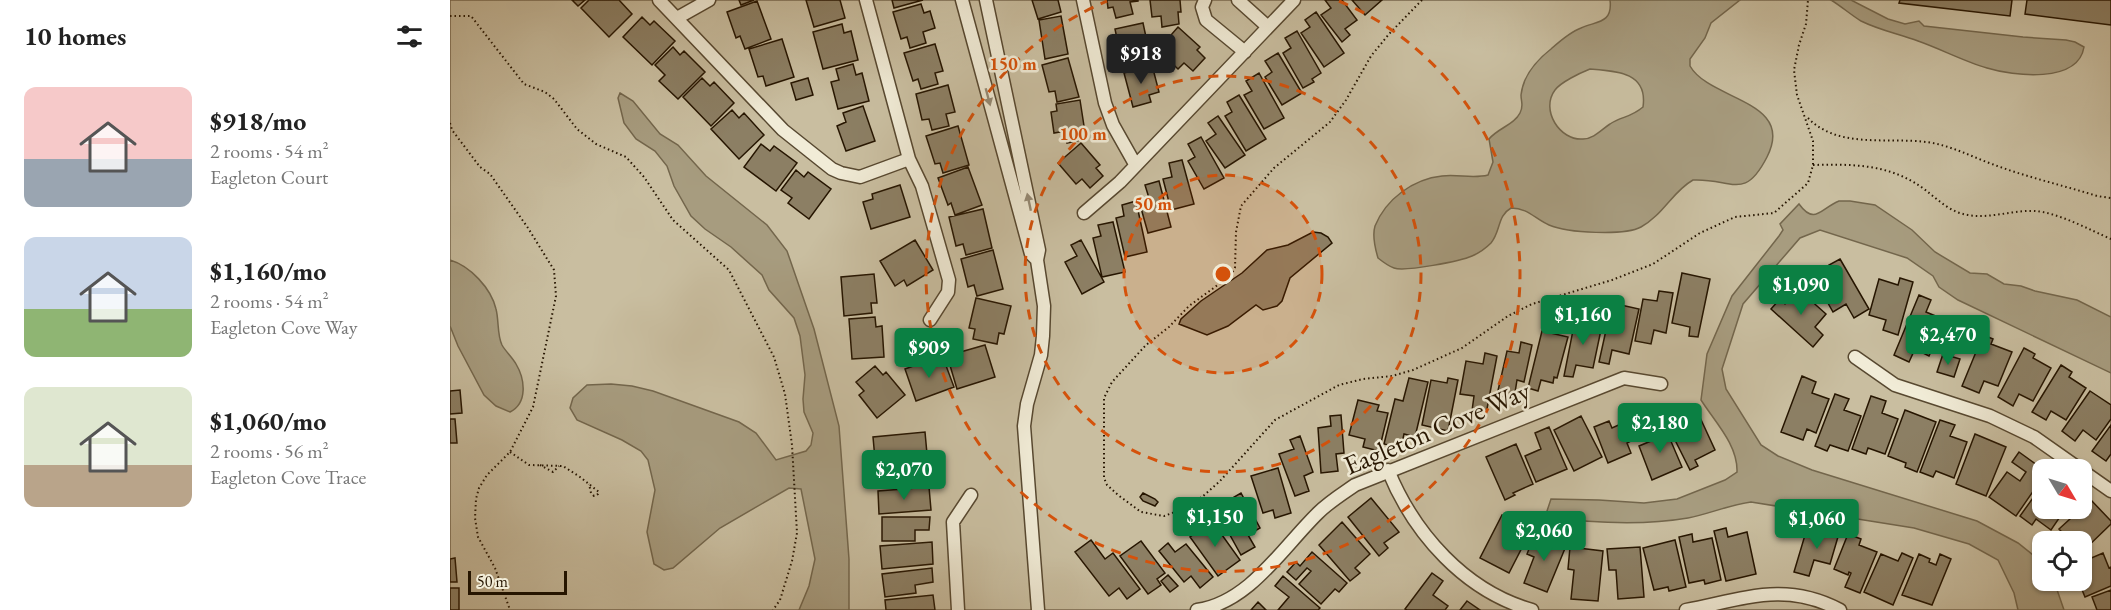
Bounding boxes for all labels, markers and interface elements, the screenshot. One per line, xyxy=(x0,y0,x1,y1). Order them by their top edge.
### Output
text: 10 homes xyxy=(24,19,126,53)
icon: filters xyxy=(393,20,426,53)
pin: $918 xyxy=(1105,34,1177,85)
text: $918 xyxy=(1121,40,1161,66)
text: 150 m xyxy=(989,52,1037,75)
one-way arrow xyxy=(984,88,993,106)
text: $918/mo xyxy=(210,104,306,138)
icon: home xyxy=(72,111,144,183)
text: 100 m xyxy=(1059,122,1107,145)
text: 2 rooms · 54 m² xyxy=(210,138,329,164)
text: Eagleton Court xyxy=(210,164,328,190)
text: 50 m xyxy=(1134,192,1172,215)
one-way arrow xyxy=(1024,193,1033,212)
text: $1,160/mo xyxy=(210,254,326,288)
icon: home xyxy=(72,261,144,333)
centre of rings xyxy=(1213,264,1233,284)
pin: $1,090 xyxy=(1752,265,1850,316)
text: $1,090 xyxy=(1773,271,1829,297)
text: 2 rooms · 54 m² xyxy=(210,288,329,314)
pin: $1,160 xyxy=(1534,295,1632,346)
text: $1,160 xyxy=(1555,301,1611,327)
text: Eagleton Cove Way xyxy=(210,314,358,340)
pin: $2,470 xyxy=(1899,315,1997,366)
text: $2,470 xyxy=(1920,321,1976,347)
pin: $909 xyxy=(893,328,965,379)
text: $909 xyxy=(909,334,949,360)
street label: Eagleton Cove Way xyxy=(1338,372,1535,483)
pin: $2,180 xyxy=(1611,403,1709,454)
text: $1,060/mo xyxy=(210,404,326,438)
text: $2,180 xyxy=(1632,409,1688,435)
icon: home xyxy=(72,411,144,483)
text: 2 rooms · 56 m² xyxy=(210,438,329,464)
pin: $2,070 xyxy=(855,450,953,501)
text: $2,070 xyxy=(876,456,932,482)
north arrow xyxy=(2032,459,2092,519)
map controls xyxy=(2032,459,2092,591)
text: Eagleton Cove Trace xyxy=(210,464,366,490)
pin: $1,150 xyxy=(1166,497,1264,548)
pin: $1,060 xyxy=(1768,499,1866,550)
text: $1,150 xyxy=(1187,503,1243,529)
text: $1,060 xyxy=(1789,505,1845,531)
pin: $2,060 xyxy=(1495,511,1593,562)
text: $2,060 xyxy=(1516,517,1572,543)
button: locate xyxy=(2032,531,2092,591)
scale bar xyxy=(468,568,567,596)
text: 50 m xyxy=(477,571,508,592)

